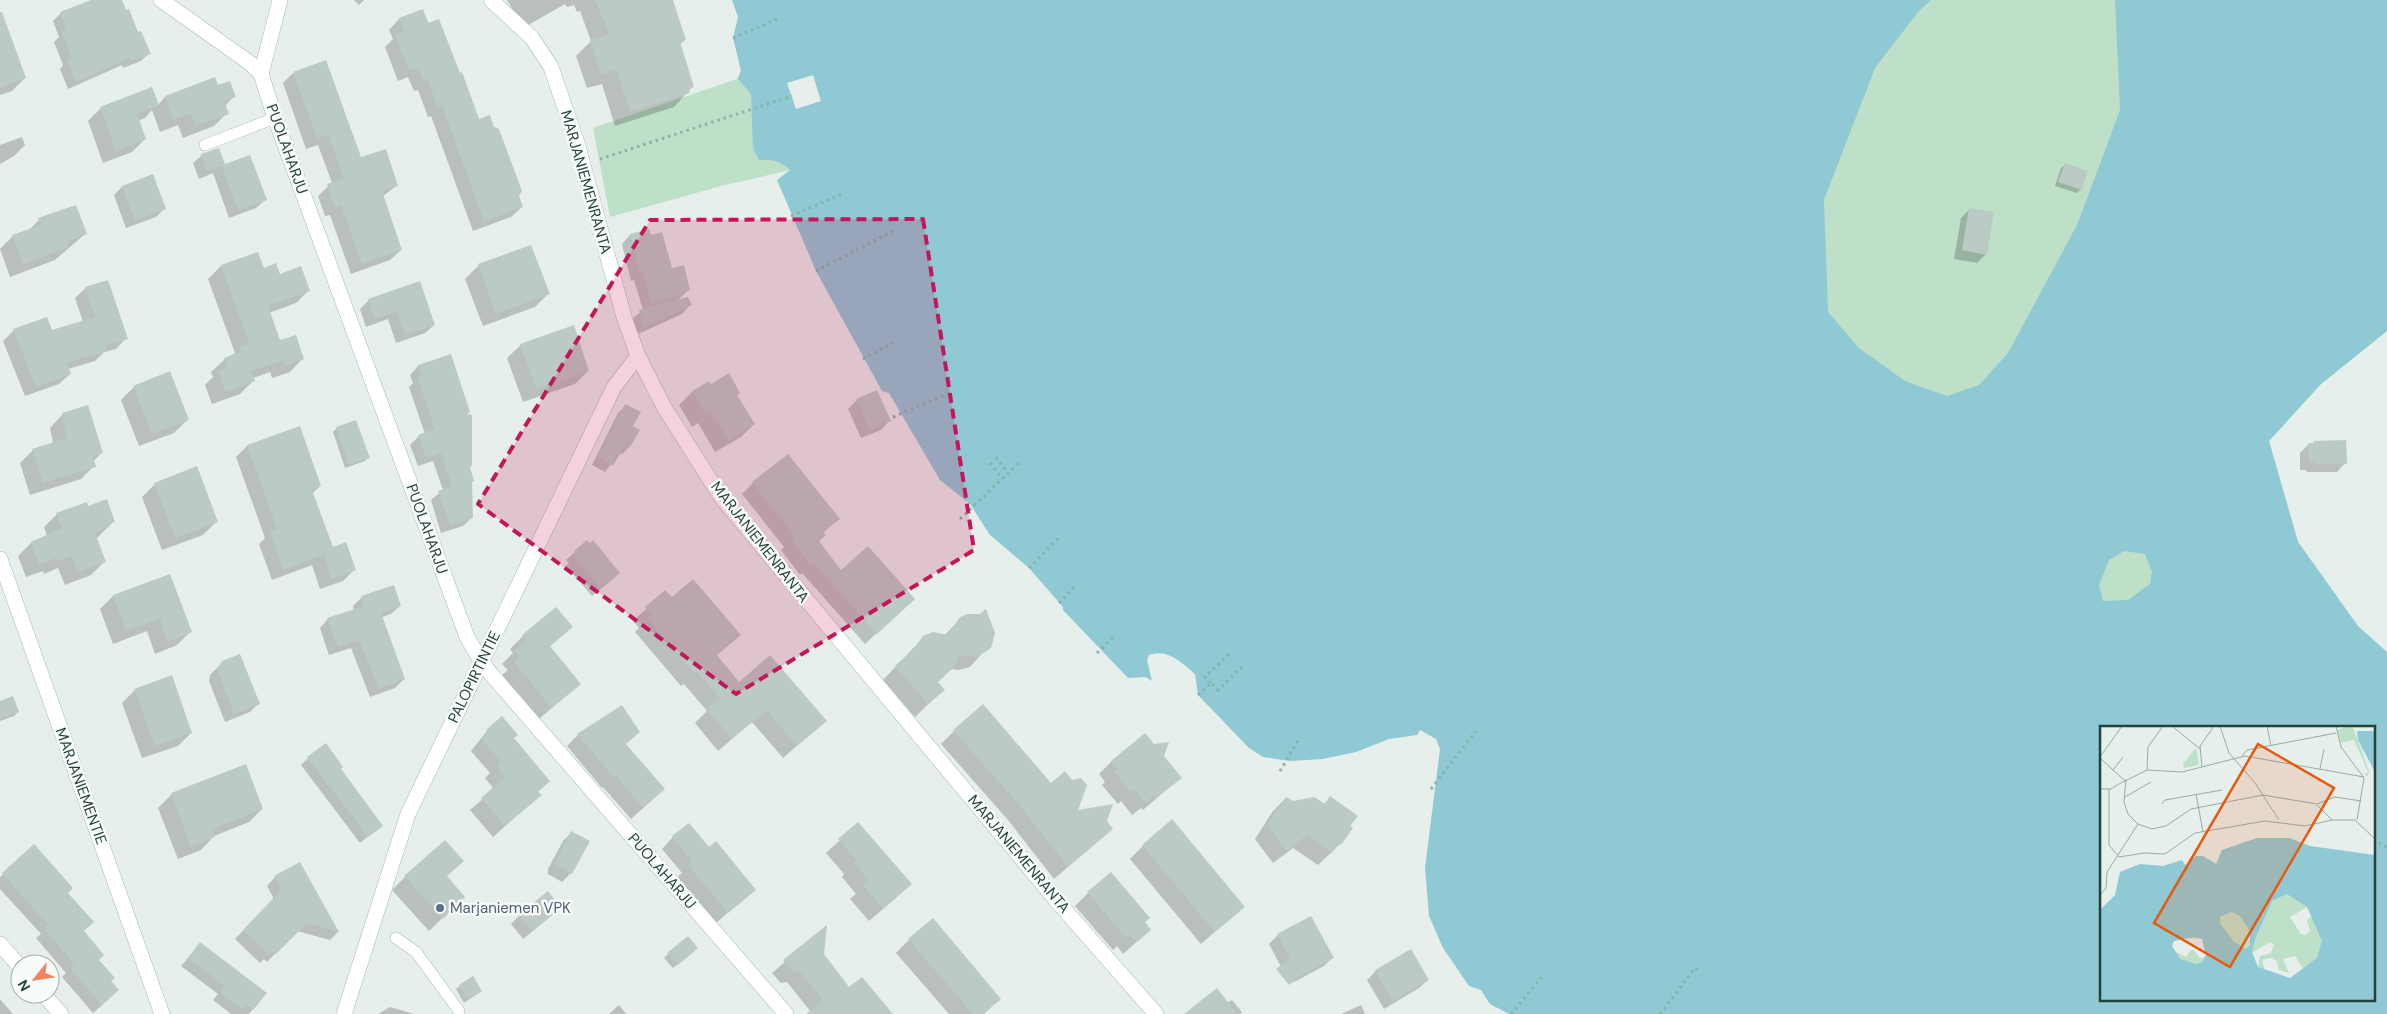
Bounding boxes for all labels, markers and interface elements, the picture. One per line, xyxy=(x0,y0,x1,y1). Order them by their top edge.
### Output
street label: PUOLAHARJU xyxy=(261,101,313,197)
street label: MARJANIEMENRANTA xyxy=(556,108,616,256)
street label: MARJANIEMENRANTA xyxy=(706,477,814,607)
street label: PUOLAHARJU xyxy=(401,481,453,577)
street label: PALOPIRTINTIE xyxy=(443,628,505,726)
street label: MARJANIEMENTIE xyxy=(51,725,111,847)
inset map xyxy=(2100,726,2374,1002)
street label: MARJANIEMENRANTA xyxy=(964,791,1074,917)
street label: PUOLAHARJU xyxy=(623,829,701,913)
place label: Marjaniemen VPK xyxy=(450,898,571,918)
marker: Marjaniemen VPK xyxy=(434,902,446,914)
north arrow xyxy=(10,954,60,1004)
text: N xyxy=(13,977,34,994)

